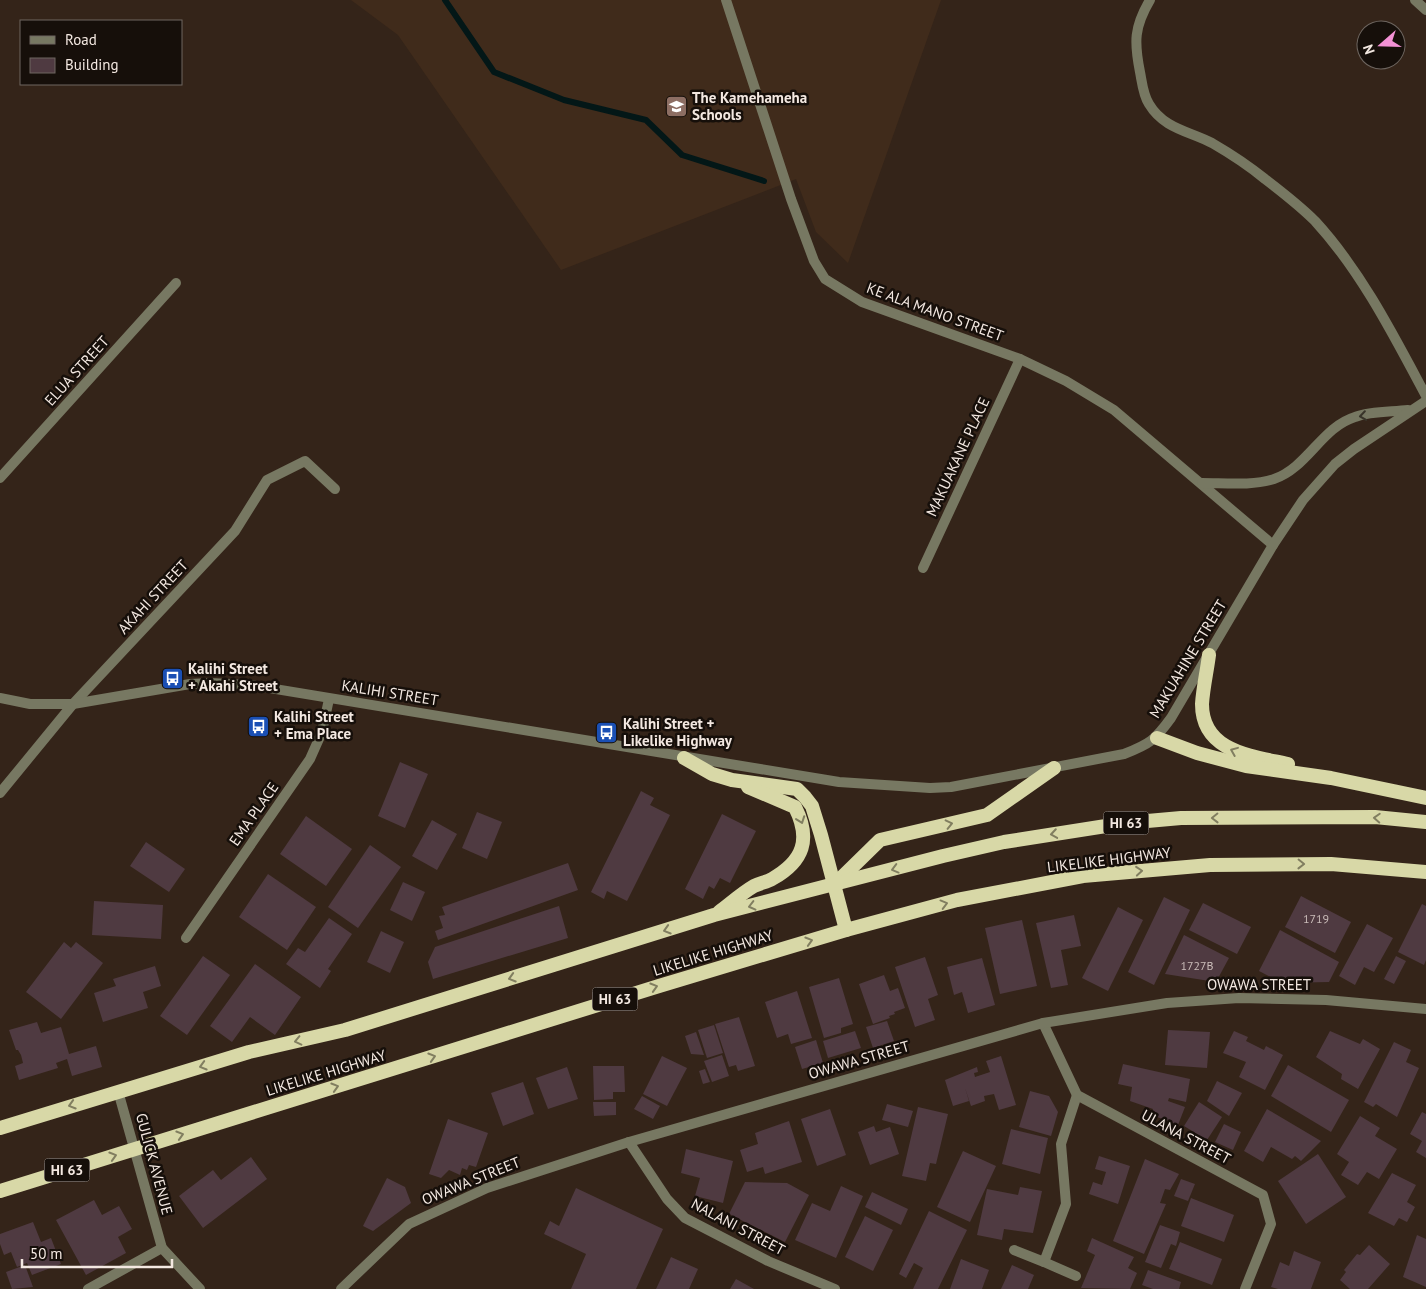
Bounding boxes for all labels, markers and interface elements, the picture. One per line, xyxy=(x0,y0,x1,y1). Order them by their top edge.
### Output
legend xyxy=(20,20,182,85)
north arrow xyxy=(1356,20,1406,70)
text: Road xyxy=(65,30,97,49)
text: N xyxy=(1359,42,1379,57)
text: Building xyxy=(65,55,119,74)
place label: The Kamehameha Schools xyxy=(692,88,807,124)
school or university icon: The Kamehameha Schools xyxy=(664,95,688,119)
street label: KE ALA MANO STREET xyxy=(864,278,1007,345)
street label: ELUA STREET xyxy=(40,331,113,409)
street label: MAKUAKANE PLACE xyxy=(922,394,993,519)
one-way arrow xyxy=(1359,410,1368,420)
street label: AKAHI STREET xyxy=(114,555,192,638)
street label: MAKUAHINE STREET xyxy=(1145,596,1231,721)
place label: Kalihi Street + Akahi Street xyxy=(188,659,279,695)
bus stop icon: Kalihi Street + Akahi Street xyxy=(160,666,184,690)
street label: KALIHI STREET xyxy=(340,675,440,710)
place label: Kalihi Street + Ema Place xyxy=(274,707,355,743)
bus stop icon: Kalihi Street + Ema Place xyxy=(246,714,270,738)
place label: Kalihi Street + Likelike Highway xyxy=(623,714,733,750)
bus stop icon: Kalihi Street + Likelike Highway xyxy=(595,721,619,745)
one-way arrow xyxy=(1230,746,1239,757)
street label: EMA PLACE xyxy=(225,778,282,849)
road number: HI 63 xyxy=(1104,811,1148,834)
one-way arrow xyxy=(1211,812,1219,823)
one-way arrow xyxy=(1373,812,1381,823)
one-way arrow xyxy=(795,815,805,824)
one-way arrow xyxy=(944,819,953,830)
one-way arrow xyxy=(1049,829,1058,839)
street label: LIKELIKE HIGHWAY xyxy=(1046,842,1172,877)
one-way arrow xyxy=(1298,859,1305,869)
one-way arrow xyxy=(890,863,899,874)
one-way arrow xyxy=(1135,866,1143,877)
one-way arrow xyxy=(940,899,948,910)
one-way arrow xyxy=(748,900,757,911)
house number: 1719 xyxy=(1303,911,1329,926)
one-way arrow xyxy=(664,924,672,934)
street label: LIKELIKE HIGHWAY xyxy=(651,925,776,980)
one-way arrow xyxy=(805,936,813,946)
house number: 1727B xyxy=(1180,958,1214,973)
one-way arrow xyxy=(509,973,517,983)
street label: OWAWA STREET xyxy=(1207,975,1312,994)
one-way arrow xyxy=(649,983,657,993)
road number: HI 63 xyxy=(592,988,638,1011)
one-way arrow xyxy=(293,1035,302,1046)
street label: OWAWA STREET xyxy=(806,1036,912,1083)
street label: LIKELIKE HIGHWAY xyxy=(264,1045,389,1100)
one-way arrow xyxy=(427,1053,436,1063)
one-way arrow xyxy=(199,1061,207,1071)
one-way arrow xyxy=(331,1083,339,1093)
one-way arrow xyxy=(68,1100,77,1110)
street label: ULANA STREET xyxy=(1138,1105,1235,1168)
street label: GULICK AVENUE xyxy=(132,1111,177,1217)
one-way arrow xyxy=(175,1131,184,1141)
one-way arrow xyxy=(109,1151,117,1161)
street label: OWAWA STREET xyxy=(419,1152,523,1209)
road number: HI 63 xyxy=(44,1158,90,1182)
street label: NALANI STREET xyxy=(688,1194,789,1260)
scale bar xyxy=(22,1236,172,1268)
text: 50 m xyxy=(30,1244,63,1263)

